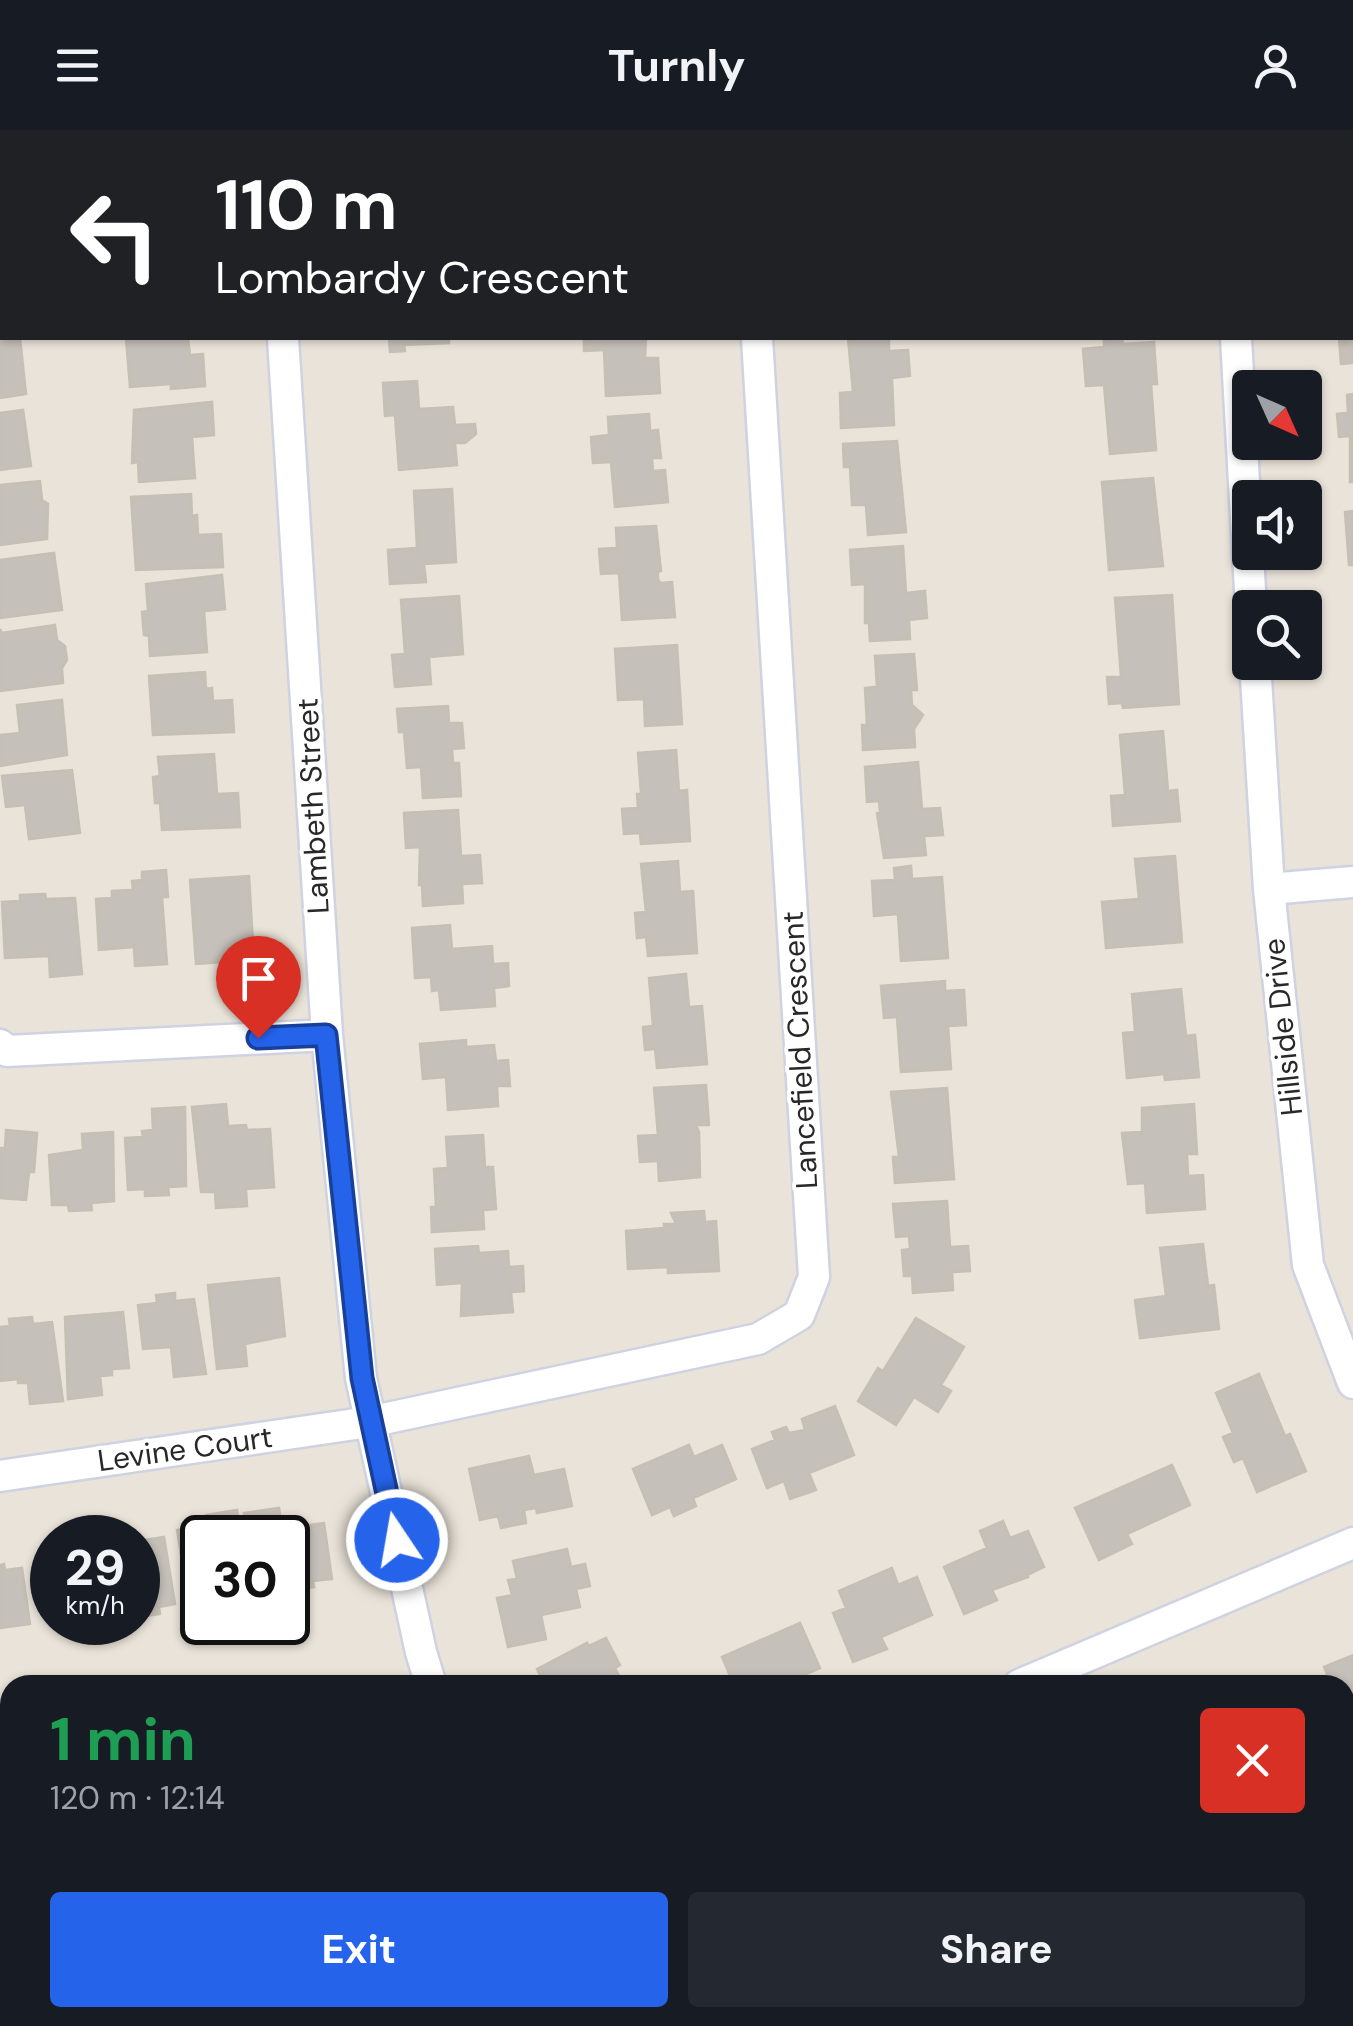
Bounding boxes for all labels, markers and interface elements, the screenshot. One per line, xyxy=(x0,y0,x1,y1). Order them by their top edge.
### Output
text: Turnly xyxy=(608,36,745,95)
icon: menu xyxy=(50,38,105,93)
icon: person xyxy=(1248,38,1303,93)
text: 110 m xyxy=(215,160,398,251)
icon: left xyxy=(50,170,180,300)
text: Lombardy Crescent xyxy=(215,248,629,307)
north arrow xyxy=(1232,370,1322,460)
map controls xyxy=(1232,370,1322,680)
button: sound xyxy=(1232,480,1322,570)
button: search xyxy=(1232,590,1322,680)
street label: Lambeth Street xyxy=(287,697,338,915)
street label: Lancefield Crescent xyxy=(773,910,826,1190)
pin xyxy=(216,936,301,1039)
street label: Hillside Drive xyxy=(1254,936,1311,1118)
icon: arrive xyxy=(231,951,286,1006)
street label: Levine Court xyxy=(95,1417,275,1480)
position arrow xyxy=(345,1488,449,1592)
speed limit sign: 30 xyxy=(180,1515,310,1645)
text: 29 xyxy=(65,1535,125,1601)
text: km/h xyxy=(65,1589,125,1622)
text: 1 min xyxy=(50,1700,196,1779)
button: close xyxy=(1200,1708,1305,1813)
text: 120 m · 12:14 xyxy=(50,1777,225,1819)
button: Exit xyxy=(50,1892,668,2007)
button: Share xyxy=(688,1892,1305,2007)

